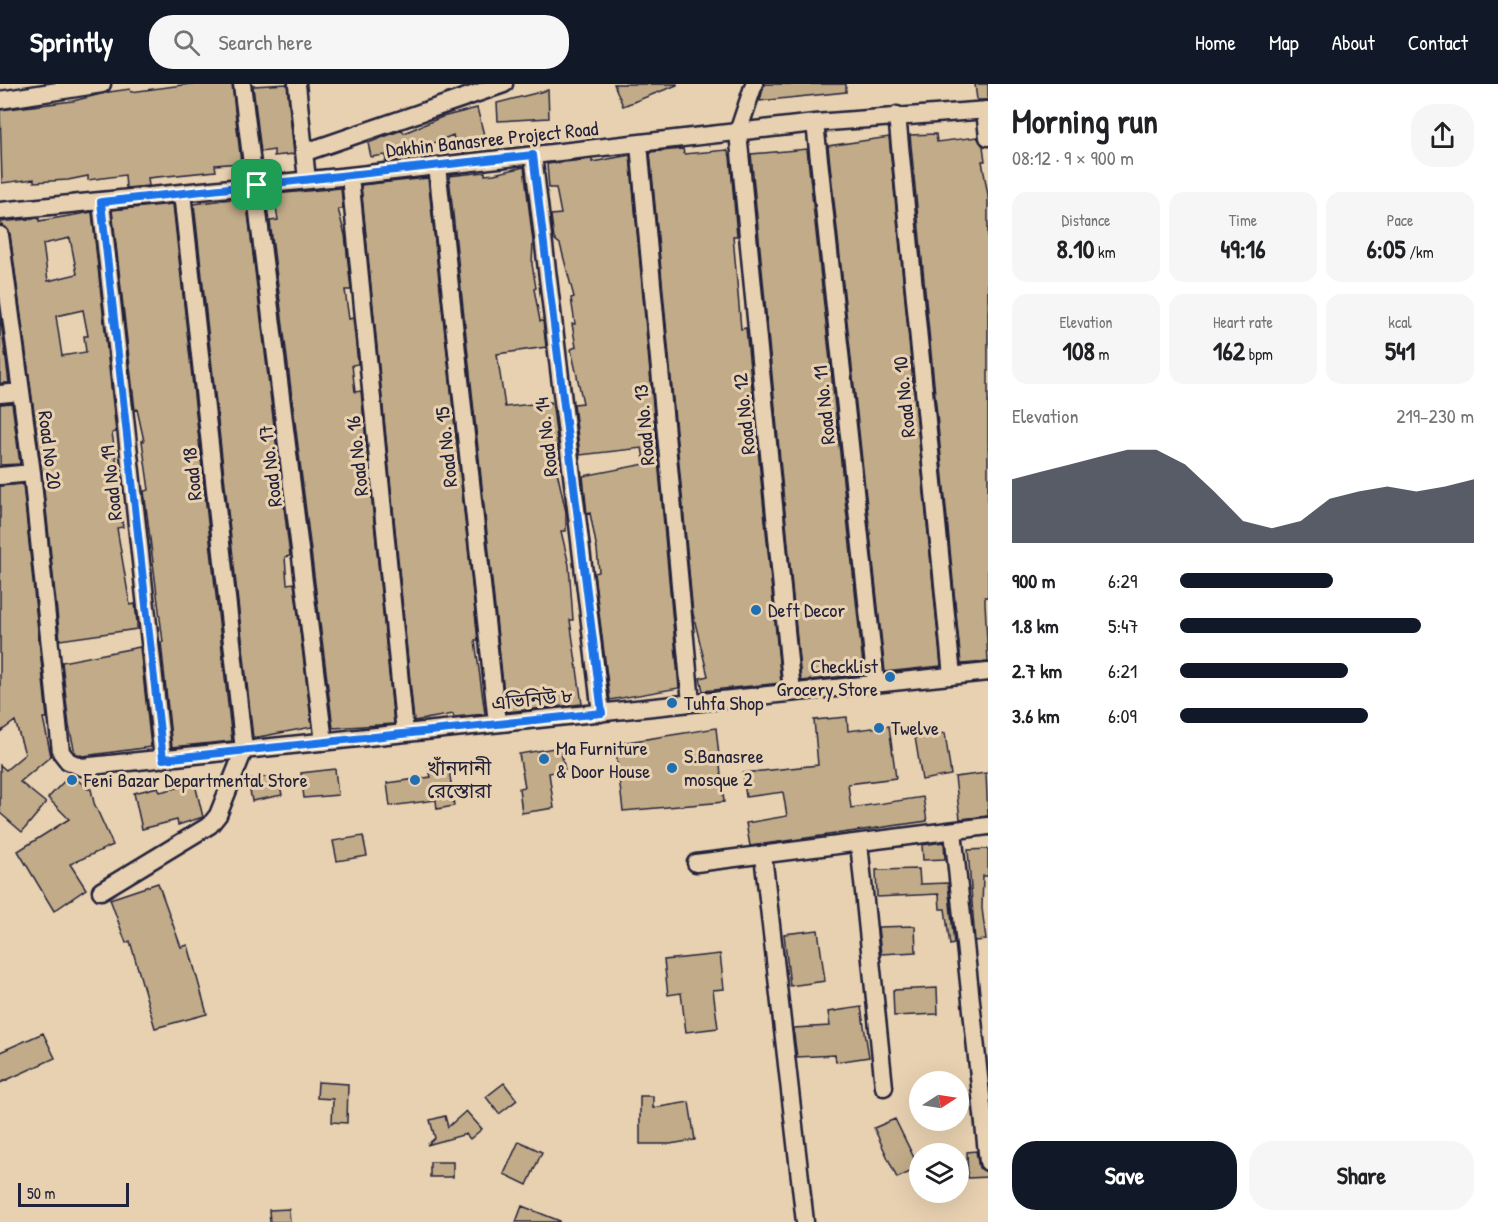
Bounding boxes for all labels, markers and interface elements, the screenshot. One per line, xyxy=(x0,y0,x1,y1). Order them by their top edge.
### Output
search box xyxy=(149,15,569,69)
text: Sprintly xyxy=(30,23,113,61)
icon: search xyxy=(170,26,203,59)
text: Search here xyxy=(218,27,312,57)
text: Home xyxy=(1195,28,1236,57)
text: Map xyxy=(1269,28,1299,57)
text: About xyxy=(1332,28,1375,57)
text: Contact xyxy=(1408,28,1468,57)
text: Morning run xyxy=(1012,99,1158,143)
button: share xyxy=(1411,104,1474,167)
street label: Dakhin Banasree Project Road xyxy=(385,114,599,163)
text: 08:12 · 9 × 900 m xyxy=(1012,144,1134,171)
pin xyxy=(231,159,282,210)
icon: arrive xyxy=(240,168,273,201)
text: Distance xyxy=(1062,209,1110,231)
text: Time xyxy=(1229,209,1257,231)
text: Pace xyxy=(1387,209,1413,231)
text: 8.10 xyxy=(1056,231,1094,266)
text: 49:16 xyxy=(1220,231,1266,266)
text: 6:05 xyxy=(1366,231,1406,266)
text: km xyxy=(1094,241,1116,263)
text: /km xyxy=(1406,241,1434,263)
text: Elevation xyxy=(1059,311,1113,333)
text: Heart rate xyxy=(1213,311,1273,333)
text: kcal xyxy=(1388,311,1412,333)
text: 108 xyxy=(1063,333,1095,368)
text: 162 xyxy=(1213,333,1245,368)
text: 541 xyxy=(1385,333,1415,368)
text: m xyxy=(1095,343,1109,365)
text: bpm xyxy=(1245,343,1273,365)
street label: Road No. 10 xyxy=(886,355,921,439)
street label: Road No. 11 xyxy=(806,364,841,446)
street label: Road No. 12 xyxy=(726,371,761,456)
street label: Road No. 13 xyxy=(627,383,660,467)
street label: Road No. 14 xyxy=(527,396,564,478)
text: Elevation xyxy=(1012,402,1078,429)
text: 219–230 m xyxy=(1396,402,1474,429)
street label: Road No. 15 xyxy=(428,405,463,489)
street label: Road No 20 xyxy=(32,409,69,491)
street label: Road No. 16 xyxy=(339,415,374,497)
street label: Road No. 17 xyxy=(251,424,288,508)
street label: Road No 19 xyxy=(93,444,128,522)
street label: Road 18 xyxy=(175,446,208,502)
text: 900 m xyxy=(1012,567,1055,594)
text: 6:29 xyxy=(1108,567,1137,594)
place label: Deft Decor xyxy=(768,596,845,623)
marker: Deft Decor xyxy=(749,603,763,617)
text: 1.8 km xyxy=(1012,612,1059,639)
text: 5:47 xyxy=(1108,612,1139,639)
place label: Checklist Grocery Store xyxy=(776,652,879,702)
text: 2.7 km xyxy=(1012,657,1062,684)
text: 6:21 xyxy=(1108,657,1137,684)
marker: Checklist Grocery Store xyxy=(883,670,897,684)
street label: এভিনিউ ৮ xyxy=(490,681,574,716)
place label: Tuhfa Shop xyxy=(684,689,764,716)
marker: Tuhfa Shop xyxy=(665,696,679,710)
text: 3.6 km xyxy=(1012,702,1060,729)
text: 6:09 xyxy=(1108,702,1137,729)
place label: Twelve xyxy=(891,714,939,741)
marker: Twelve xyxy=(872,721,886,735)
place label: Ma Furniture & Door House xyxy=(556,734,650,784)
place label: S.Banasree mosque 2 xyxy=(684,742,764,792)
marker: Ma Furniture & Door House xyxy=(537,752,551,766)
place label: খাঁনদানী রেস্তোরা xyxy=(427,754,492,804)
marker: S.Banasree mosque 2 xyxy=(665,761,679,775)
place label: Feni Bazar Departmental Store xyxy=(83,766,308,793)
marker: Feni Bazar Departmental Store xyxy=(65,773,79,787)
marker: খাঁনদানী রেস্তোরা xyxy=(408,773,422,787)
north arrow xyxy=(909,1071,969,1131)
map controls xyxy=(909,1071,969,1203)
button: Save xyxy=(1012,1141,1237,1210)
button: Share xyxy=(1249,1141,1474,1210)
button: layers xyxy=(909,1143,969,1203)
scale bar xyxy=(18,1180,129,1208)
text: 50 m xyxy=(27,1182,56,1204)

